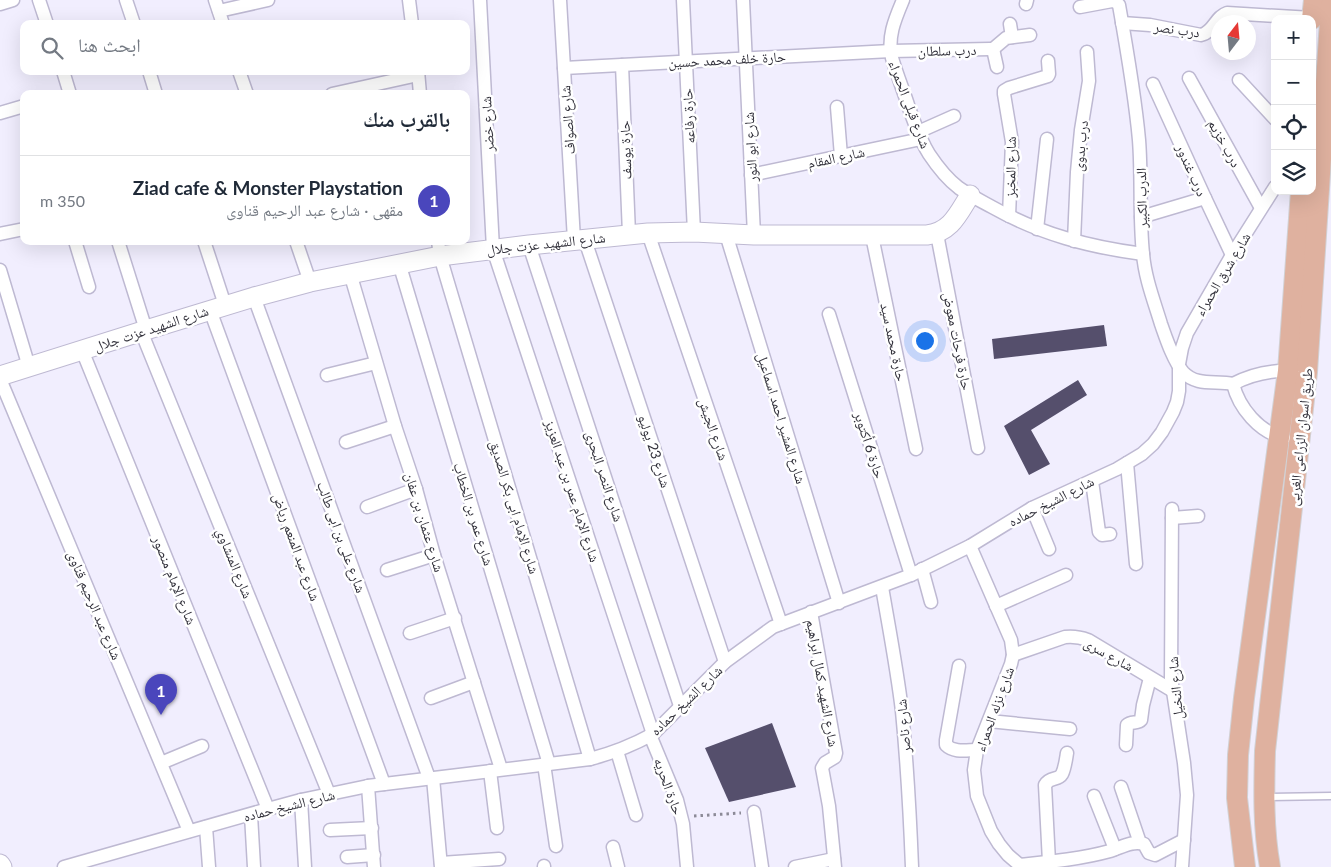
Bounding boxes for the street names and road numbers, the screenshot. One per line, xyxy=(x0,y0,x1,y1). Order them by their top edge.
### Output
street label: درب نصر xyxy=(1152,17,1201,42)
street label: درب سلطان xyxy=(917,41,977,60)
street label: حارة خلف محمد حسين xyxy=(668,47,786,72)
street label: شارع قبلى الحمراء xyxy=(883,57,935,151)
street label: شارع الصواف xyxy=(556,85,580,155)
street label: حارة رفاعه xyxy=(678,88,699,144)
street label: شارع خضر xyxy=(477,96,499,153)
street label: شارع ابو النور xyxy=(740,112,762,183)
street label: درب خزيم xyxy=(1203,116,1245,171)
street label: درب بدوى xyxy=(1069,119,1092,173)
street label: حارة يوسف xyxy=(615,120,636,180)
street label: شارع المخبز xyxy=(1001,136,1021,199)
street label: درب غندور xyxy=(1172,140,1211,199)
street label: شارع المقام xyxy=(806,143,867,173)
street label: الدرب الكبير xyxy=(1132,168,1151,229)
street label: شارع الشهيد عزت جلال xyxy=(486,228,606,260)
street label: شارع شرق الحمراء xyxy=(1190,229,1255,320)
street label: حارة فرحات معوض xyxy=(939,290,976,392)
street label: شارع الشهيد عزت جلال xyxy=(92,301,211,356)
street label: حارة محمد سيد xyxy=(876,301,911,383)
street label: شارع المشير احمد اسماعيل xyxy=(752,350,810,486)
street label: طريق اسوان الزراعى الغربى xyxy=(1284,367,1318,507)
street label: شارع الجيش xyxy=(693,395,733,463)
street label: حارة 6 أكتوبر xyxy=(850,409,889,481)
street label: شارع 23 يوليو xyxy=(633,412,675,490)
street label: شارع الإمام عمر بن عبد العزيز xyxy=(540,417,604,565)
street label: شارع النصر البحرى xyxy=(580,428,628,524)
street label: شارع الإمام ابى بكر الصديق xyxy=(485,438,543,576)
street label: شارع عمر بن الخطاب xyxy=(448,460,498,568)
street label: شارع عثمان بن عفان xyxy=(400,470,448,574)
street label: شارع الشيخ حماده xyxy=(1006,472,1097,532)
street label: شارع على بن ابى طالب xyxy=(312,479,370,596)
street label: شارع عبد المنعم رياض xyxy=(268,491,324,604)
street label: شارع المنشاوي xyxy=(210,525,257,602)
street label: شارع الإمام منصور xyxy=(147,532,201,628)
street label: شارع عبد الرحيم قناوى xyxy=(62,548,126,663)
street label: شارع الشهيد كمال ابراهيم xyxy=(801,618,843,748)
street label: شارع سرى xyxy=(1080,634,1137,676)
street label: شارع النخيل xyxy=(1164,656,1188,720)
street label: شارع الشيخ حماده xyxy=(646,661,727,740)
street label: شارع نزله الحمراء xyxy=(971,664,1019,754)
street label: شارع ناصر xyxy=(892,698,916,755)
street label: حارة الحريه xyxy=(650,755,687,817)
street label: شارع الشيخ حماده xyxy=(242,785,337,826)

